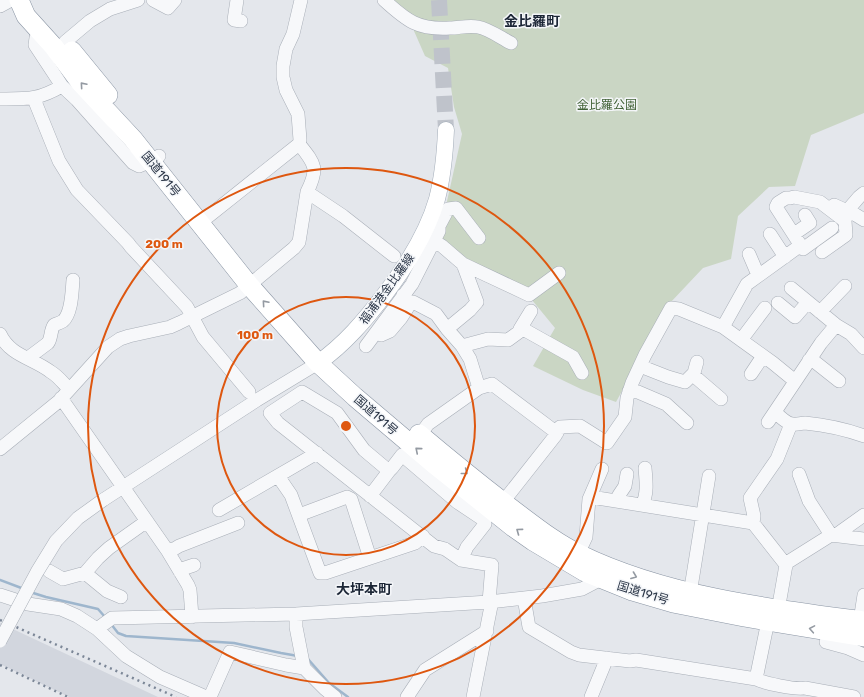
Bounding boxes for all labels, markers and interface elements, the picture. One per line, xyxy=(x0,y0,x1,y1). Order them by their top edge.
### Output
district label: 金比羅町 xyxy=(504,13,560,30)
one-way arrow xyxy=(81,82,88,89)
park label: 金比羅公園 xyxy=(577,98,637,112)
street label: 国道191号 xyxy=(139,149,183,199)
text: 200 m xyxy=(145,237,183,251)
street label: 福浦港金比羅線 xyxy=(357,251,417,327)
one-way arrow xyxy=(262,300,269,308)
text: 100 m xyxy=(237,328,273,342)
street label: 国道191号 xyxy=(351,392,401,438)
centre of rings xyxy=(339,419,353,433)
one-way arrow xyxy=(415,447,422,454)
one-way arrow xyxy=(461,467,468,474)
one-way arrow xyxy=(516,528,523,536)
one-way arrow xyxy=(630,572,637,580)
street label: 国道191号 xyxy=(615,579,671,607)
district label: 大坪本町 xyxy=(336,581,392,598)
one-way arrow xyxy=(809,625,815,633)

